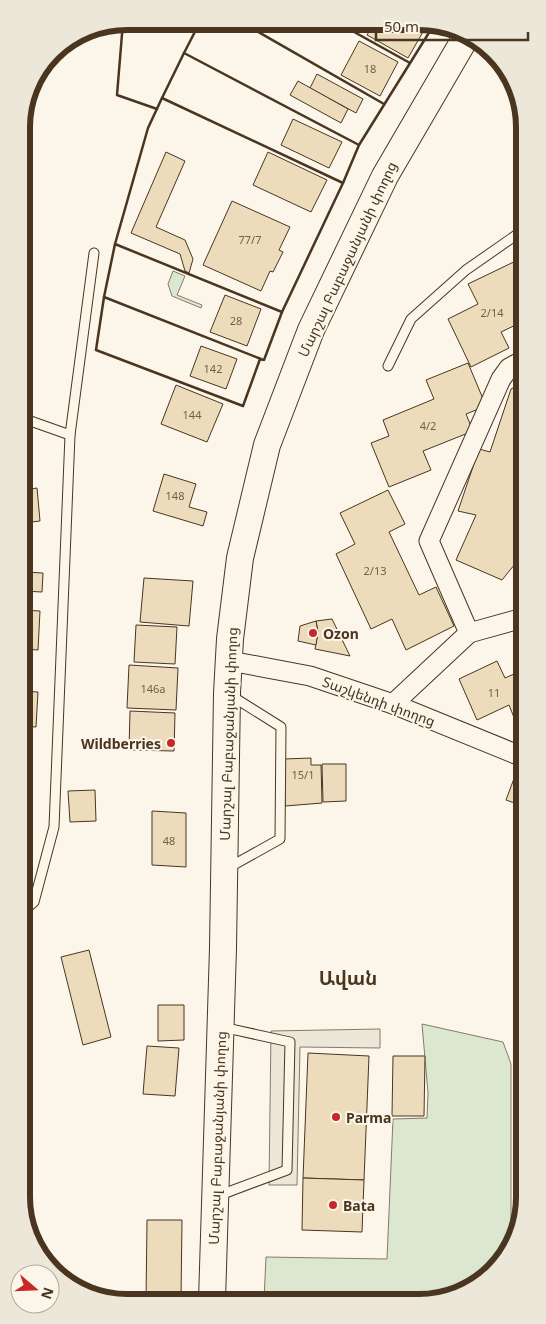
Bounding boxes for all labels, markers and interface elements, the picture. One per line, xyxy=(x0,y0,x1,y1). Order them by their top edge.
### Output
scale bar xyxy=(376,10,528,42)
text: 50 m xyxy=(384,16,419,36)
house number: 18 xyxy=(364,61,376,76)
street label: Մարշալ Բաբաջանյանի փողոց xyxy=(293,158,401,360)
house number: 77/7 xyxy=(239,232,261,247)
house number: 2/14 xyxy=(481,305,504,320)
house number: 28 xyxy=(230,313,242,328)
house number: 142 xyxy=(204,361,222,376)
house number: 144 xyxy=(183,407,202,422)
house number: 4/2 xyxy=(420,418,436,433)
house number: 148 xyxy=(166,488,184,503)
house number: 2/13 xyxy=(364,563,386,578)
place label: Ozon xyxy=(323,624,359,643)
street label: Մարշալ Բաբաջանյանի փողոց xyxy=(215,627,241,841)
marker: Ozon xyxy=(307,627,319,639)
street label: Տաշկենդի փողոց xyxy=(320,672,438,730)
house number: 146a xyxy=(140,681,166,696)
house number: 11 xyxy=(488,685,500,700)
place label: Wildberries xyxy=(81,734,161,753)
marker: Wildberries xyxy=(165,737,177,749)
house number: 15/1 xyxy=(292,767,314,782)
house number: 48 xyxy=(163,833,175,848)
district label: Ավան xyxy=(319,965,377,991)
street label: Մարշալ Բաբաջանյանի փողոց xyxy=(204,1031,230,1245)
place label: Parma xyxy=(346,1108,391,1127)
marker: Parma xyxy=(330,1111,342,1123)
place label: Bata xyxy=(343,1196,375,1215)
marker: Bata xyxy=(327,1199,339,1211)
north arrow xyxy=(10,1264,60,1314)
text: N xyxy=(37,1285,59,1302)

